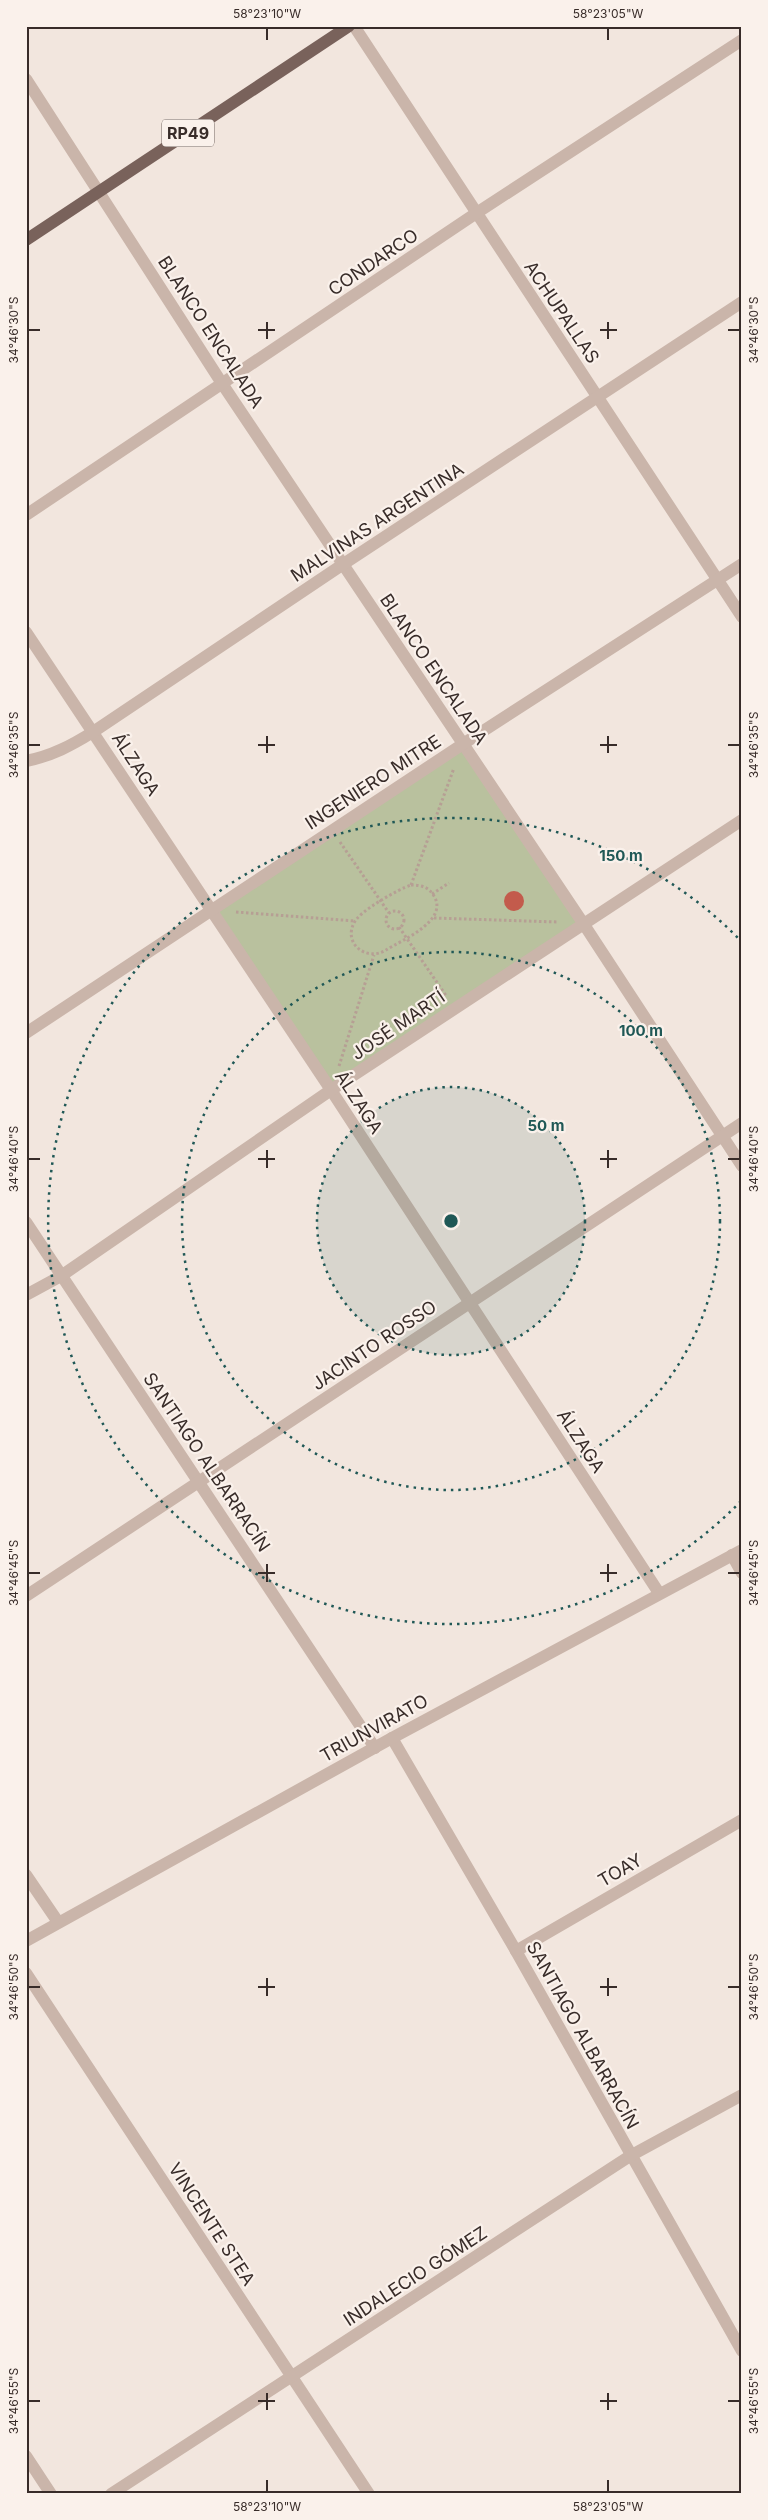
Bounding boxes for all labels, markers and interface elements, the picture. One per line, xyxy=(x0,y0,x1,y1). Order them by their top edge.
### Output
text: 58°23'10"W xyxy=(233,6,301,21)
text: 58°23'05"W xyxy=(573,6,643,21)
road number: RP49 xyxy=(162,120,214,146)
street label: CONDARCO xyxy=(324,224,422,300)
street label: BLANCO ENCALADA xyxy=(154,252,268,412)
street label: ACHUPALLAS xyxy=(520,257,604,367)
text: 34°46'30"S xyxy=(6,296,21,363)
text: 34°46'30"S xyxy=(746,296,761,363)
street label: MALVINAS ARGENTINA xyxy=(287,458,467,586)
street label: BLANCO ENCALADA xyxy=(376,590,492,748)
text: 34°46'35"S xyxy=(6,711,21,778)
text: 34°46'35"S xyxy=(746,711,761,778)
street label: ÁLZAGA xyxy=(108,728,165,800)
street label: INGENIERO MITRE xyxy=(301,730,445,834)
text: 150 m xyxy=(599,846,643,865)
street label: JOSÉ MARTÍ xyxy=(347,985,449,1064)
text: 100 m xyxy=(619,1021,663,1040)
street label: ÁLZAGA xyxy=(331,1066,388,1138)
text: 50 m xyxy=(528,1116,564,1135)
text: 34°46'40"S xyxy=(6,1125,21,1192)
text: 34°46'40"S xyxy=(746,1125,761,1192)
centre of rings xyxy=(442,1212,460,1230)
street label: JACINTO ROSSO xyxy=(308,1296,440,1394)
street label: SANTIAGO ALBARRACÍN xyxy=(139,1368,276,1555)
street label: ÁLZAGA xyxy=(553,1405,610,1477)
text: 34°46'45"S xyxy=(6,1540,21,1606)
text: 34°46'45"S xyxy=(746,1540,761,1606)
street label: TRIUNVIRATO xyxy=(317,1690,431,1766)
street label: TOAY xyxy=(594,1849,646,1891)
street label: SANTIAGO ALBARRACÍN xyxy=(523,1937,644,2133)
text: 34°46'50"S xyxy=(6,1953,21,2020)
text: 34°46'50"S xyxy=(746,1953,761,2020)
street label: VINCENTE STEA xyxy=(164,2159,260,2289)
street label: INDALECIO GÓMEZ xyxy=(339,2221,491,2330)
text: 34°46'55"S xyxy=(6,2367,21,2434)
text: 34°46'55"S xyxy=(746,2367,761,2434)
text: 58°23'10"W xyxy=(233,2499,301,2514)
text: 58°23'05"W xyxy=(573,2499,643,2514)

